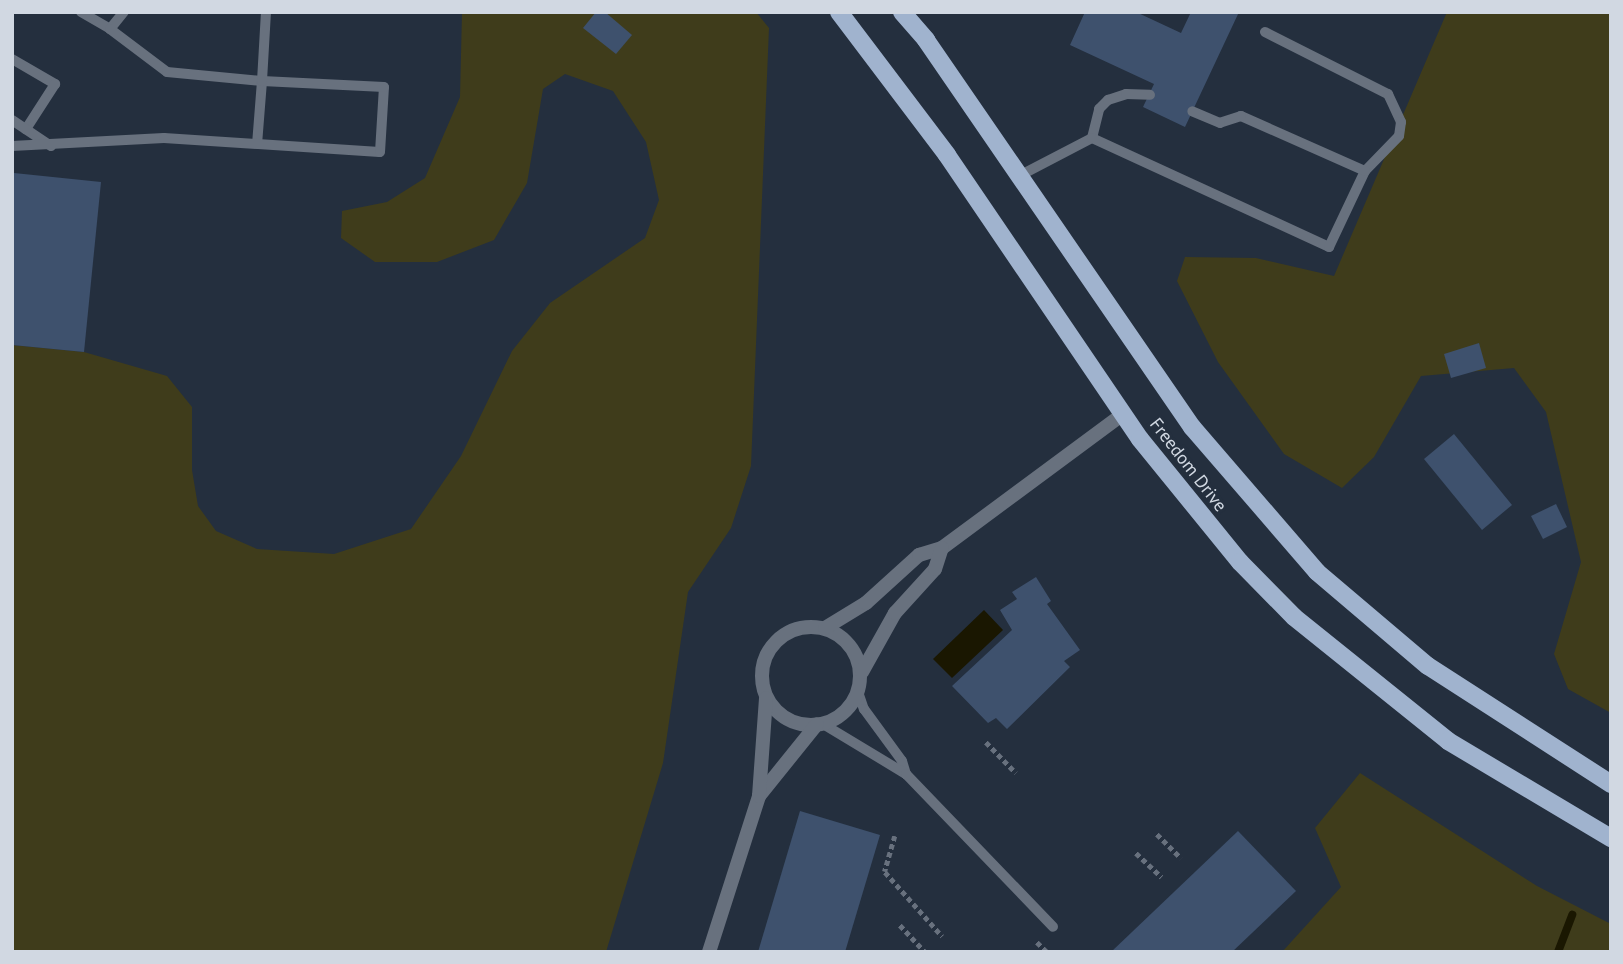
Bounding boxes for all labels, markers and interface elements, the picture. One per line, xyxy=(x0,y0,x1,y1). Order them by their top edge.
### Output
street label: Freedom Drive xyxy=(1145,414,1231,516)

